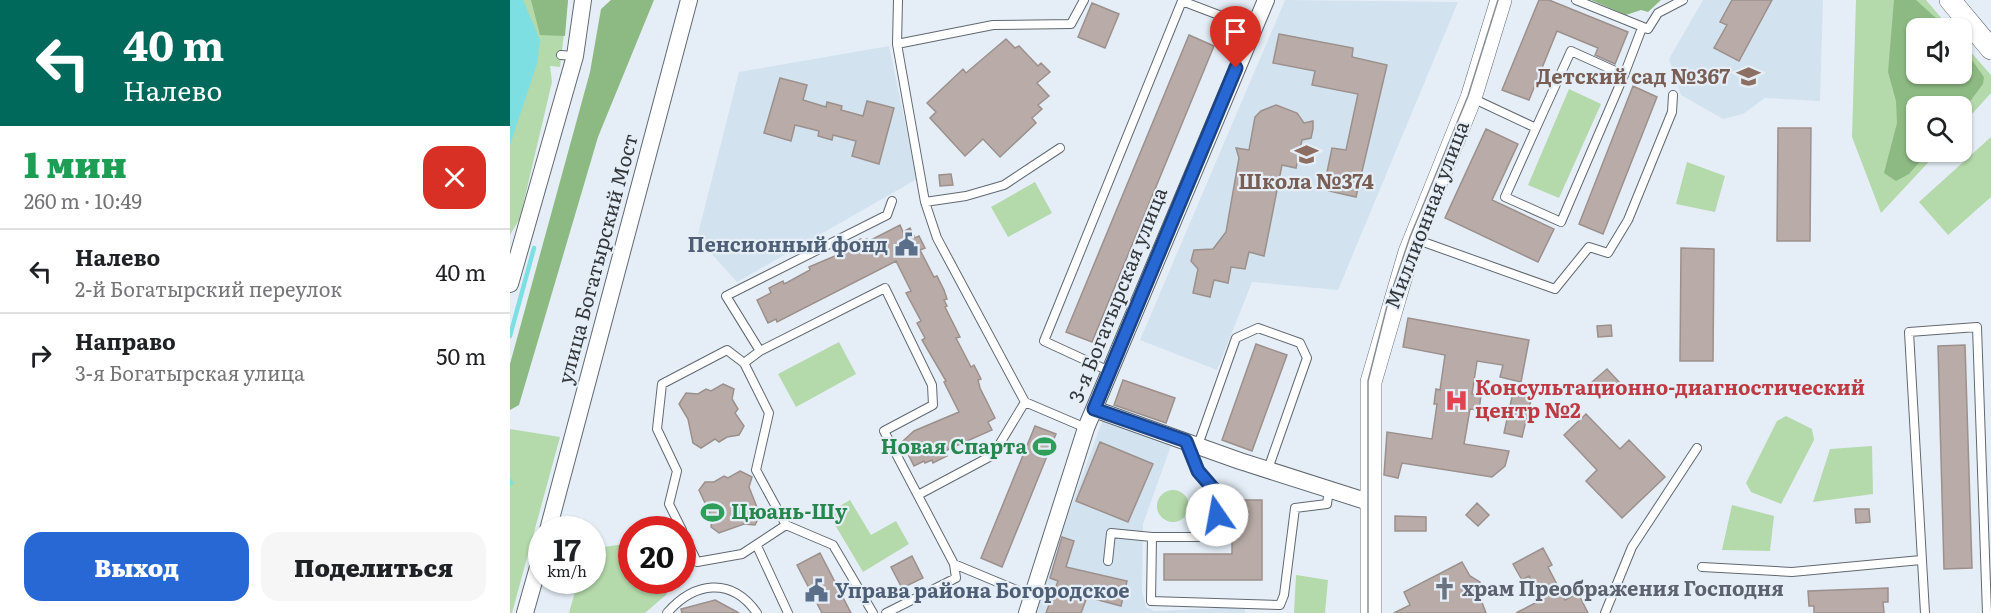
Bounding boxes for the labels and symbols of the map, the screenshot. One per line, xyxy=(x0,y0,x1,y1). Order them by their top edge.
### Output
pin xyxy=(1210,6,1261,68)
place label: Детский сад №367 xyxy=(1536,60,1730,90)
school or university icon: Детский сад №367 xyxy=(1735,64,1761,90)
street label: Миллионная улица xyxy=(1375,116,1475,313)
street label: улица Богатырский Мост xyxy=(548,130,644,387)
school or university icon: Школа №374 xyxy=(1293,142,1319,168)
place label: Школа №374 xyxy=(1238,165,1374,195)
street label: 3-я Богатырская улица xyxy=(1059,182,1173,406)
place label: Пенсионный фонд xyxy=(687,228,888,258)
public building icon: Пенсионный фонд xyxy=(893,232,919,258)
place label: Консультационно-диагностический центр №2 xyxy=(1475,371,1865,424)
hospital icon: Консультационно-диагностический центр №2 xyxy=(1444,387,1470,413)
place label: Новая Спарта xyxy=(881,430,1027,460)
sports icon: Новая Спарта xyxy=(1032,434,1058,460)
position arrow xyxy=(1185,483,1249,547)
place label: Цюань-Шу xyxy=(731,495,848,525)
sports icon: Цюань-Шу xyxy=(700,499,726,525)
speed limit sign: 20 xyxy=(618,516,696,594)
place label: храм Преображения Господня xyxy=(1462,572,1784,602)
place label: Управа района Богородское xyxy=(835,574,1130,604)
church icon: храм Преображения Господня xyxy=(1431,576,1457,602)
public building icon: Управа района Богородское xyxy=(804,578,830,604)

